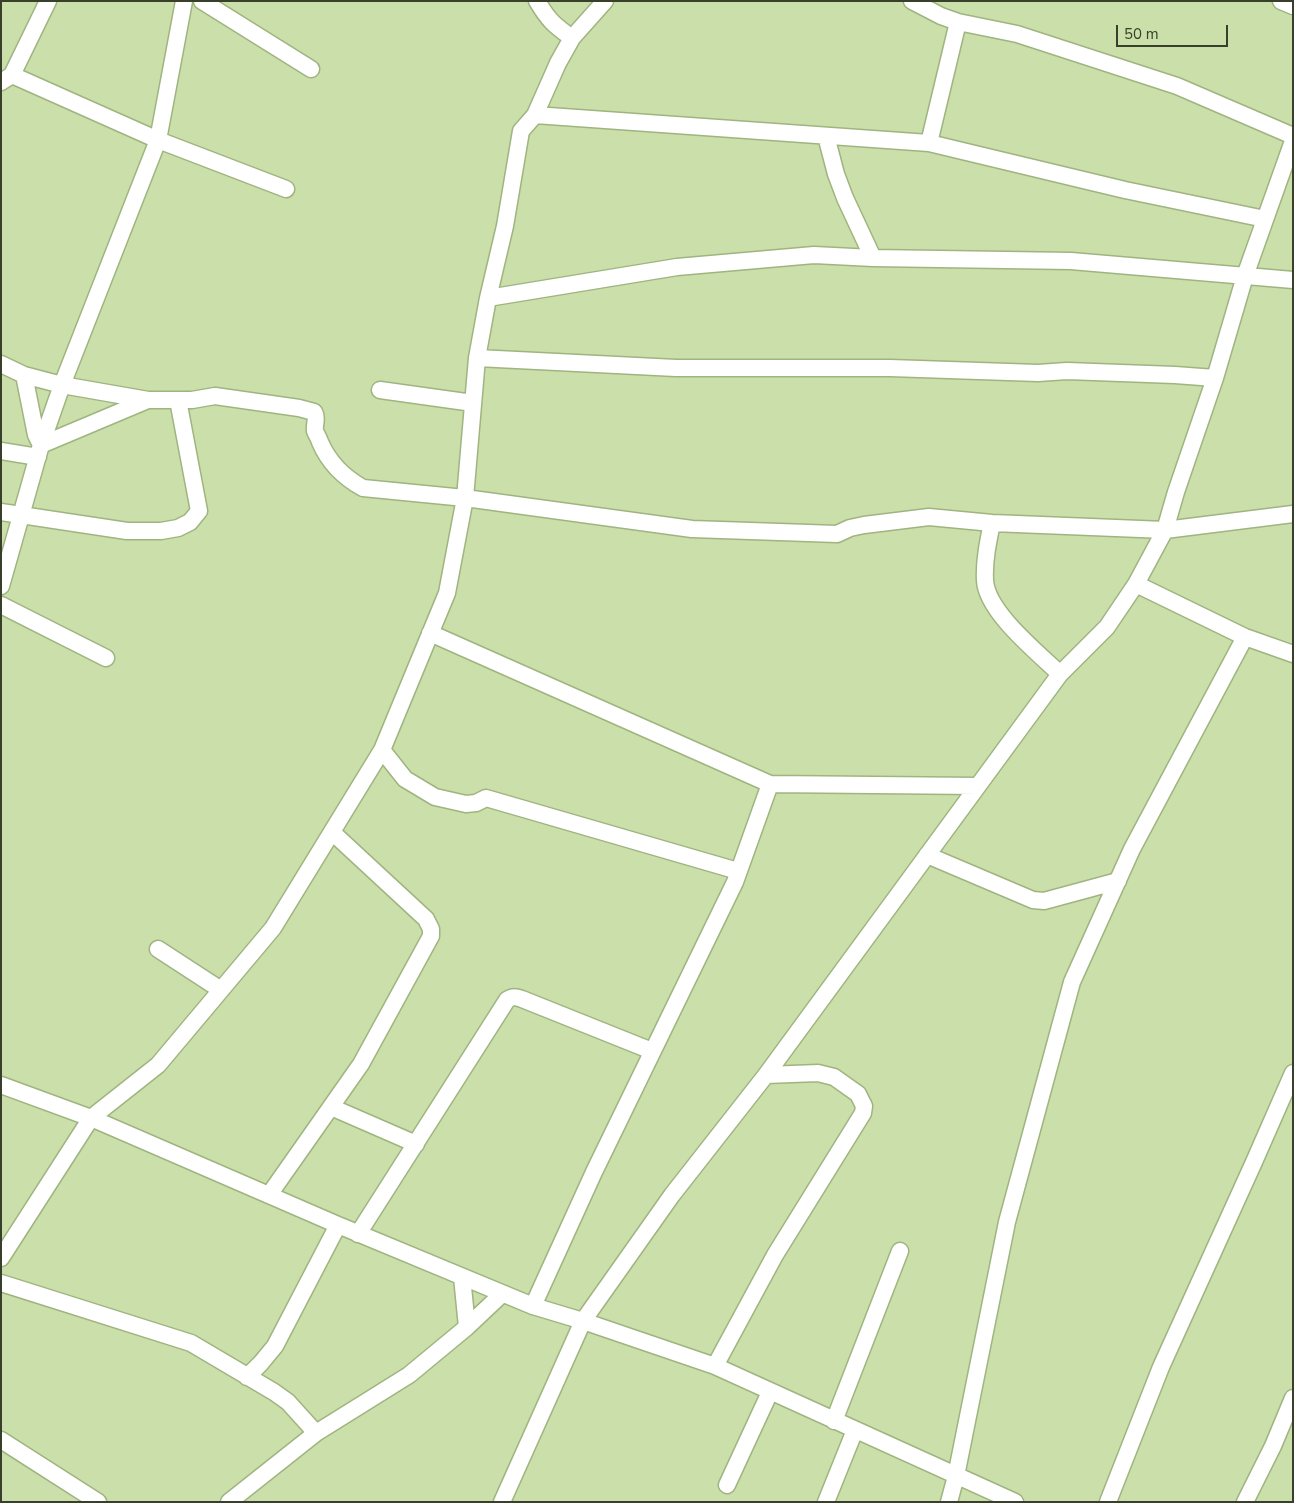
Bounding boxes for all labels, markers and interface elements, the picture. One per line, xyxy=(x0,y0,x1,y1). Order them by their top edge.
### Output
scale bar xyxy=(1119,15,1232,47)
text: 50 m xyxy=(1124,24,1159,44)

